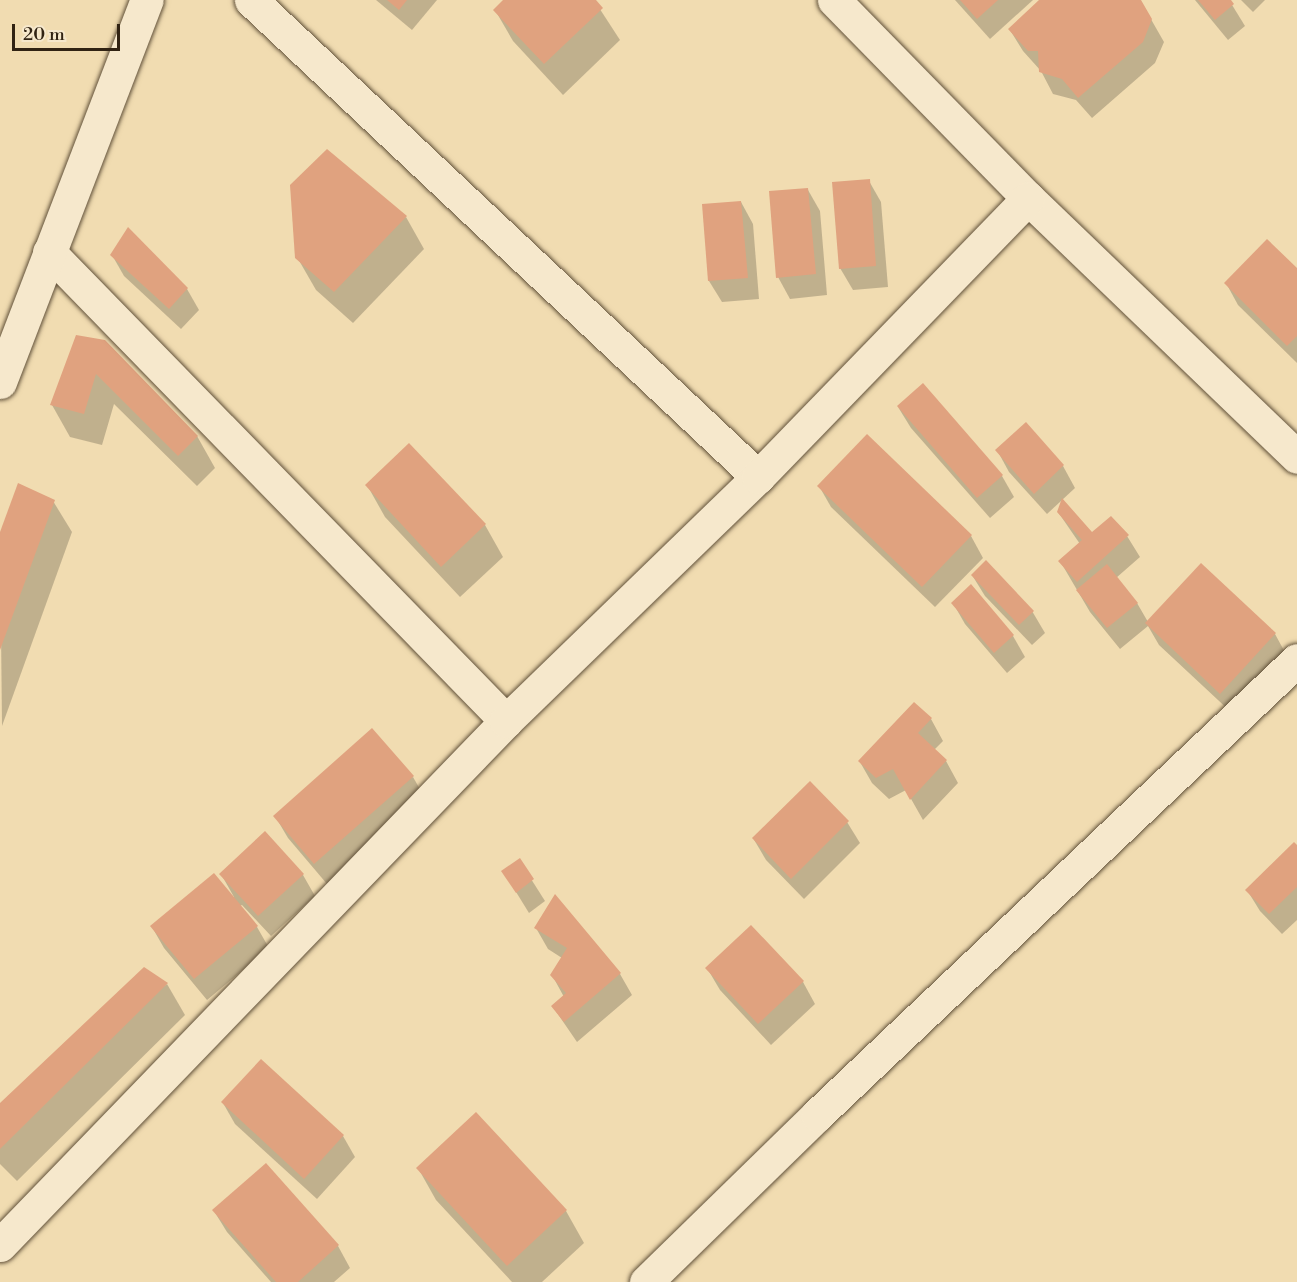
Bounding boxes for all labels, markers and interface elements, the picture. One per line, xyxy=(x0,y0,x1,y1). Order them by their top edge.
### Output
scale bar xyxy=(15,12,123,50)
text: 20 m xyxy=(23,23,65,46)

